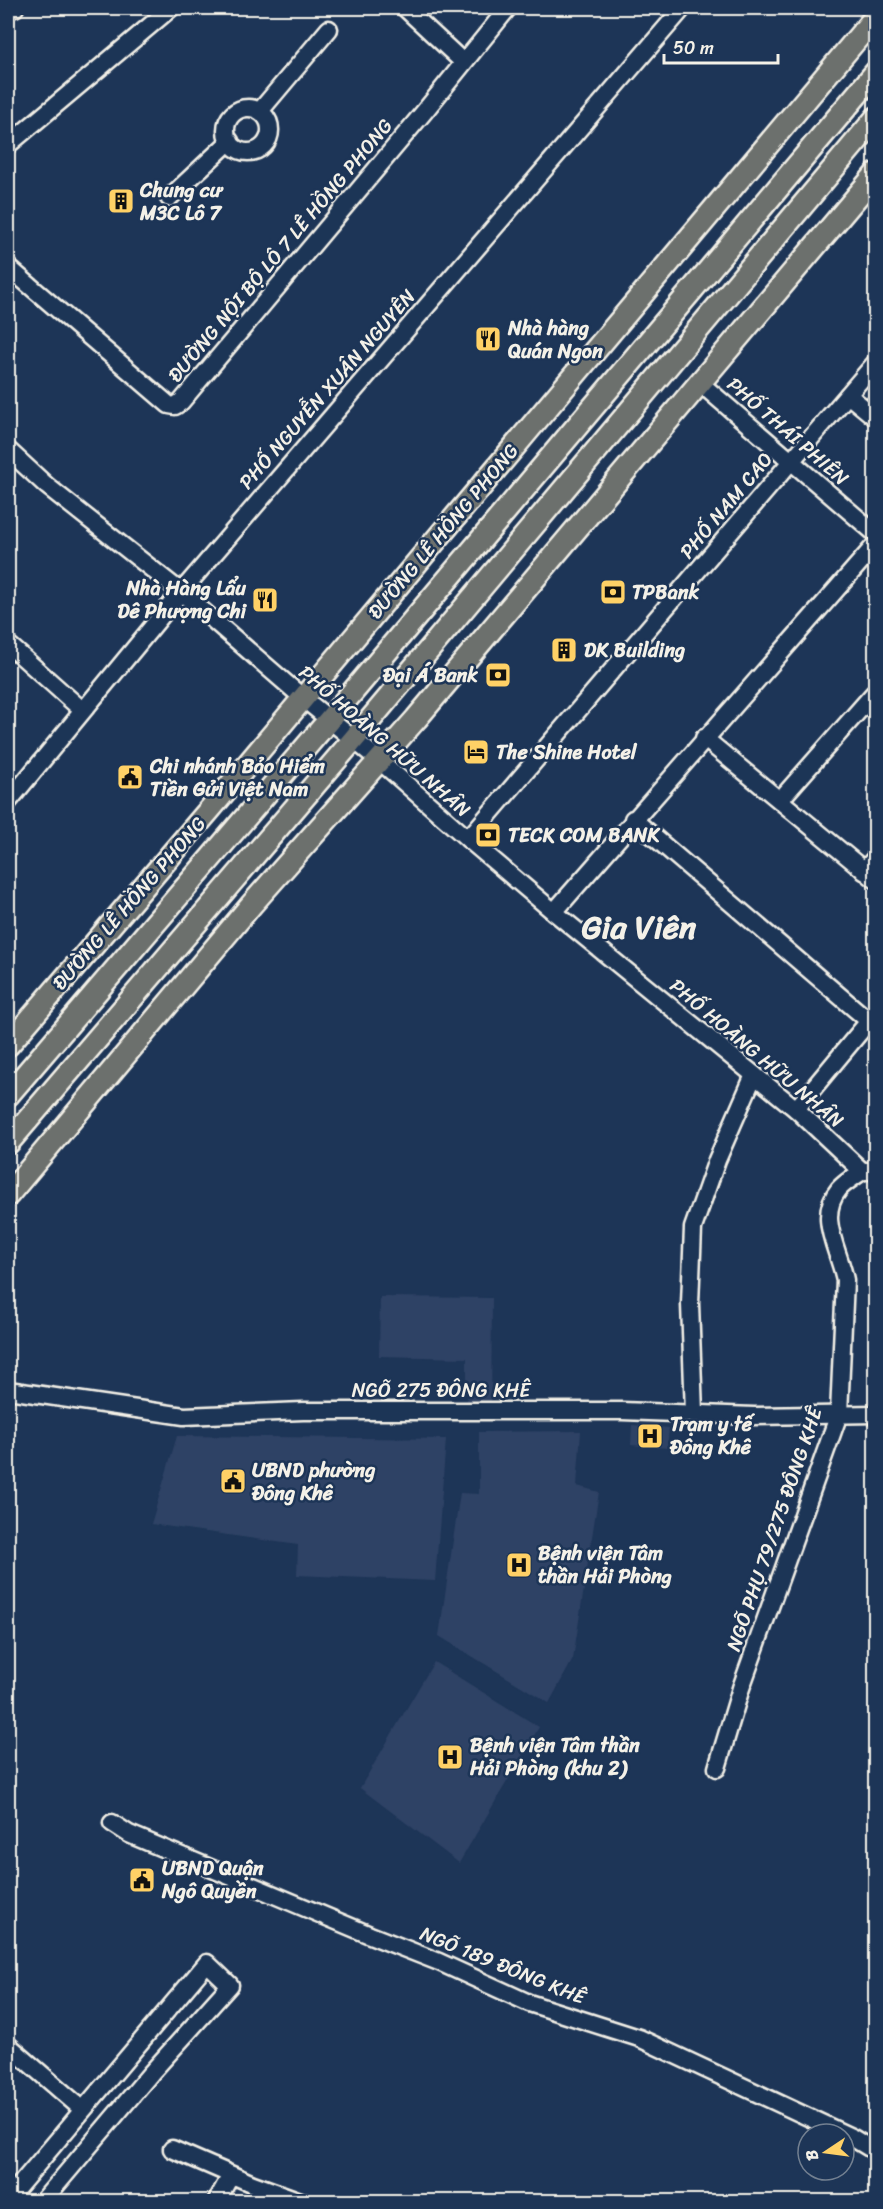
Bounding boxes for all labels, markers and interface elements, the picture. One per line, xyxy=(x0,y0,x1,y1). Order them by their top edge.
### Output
scale bar xyxy=(664,27,778,65)
text: 50 m xyxy=(673,32,714,64)
street label: ĐƯỜNG NỘI BỘ LÔ 7 LÊ HỒNG PHONG xyxy=(159,110,402,390)
place label: Chung cư M3C Lô 7 xyxy=(139,173,224,231)
building icon: Chung cư M3C Lô 7 xyxy=(106,186,136,216)
street label: PHỐ NGUYỄN XUÂN NGUYÊN xyxy=(230,281,425,498)
place label: Nhà hàng Quán Ngon xyxy=(507,311,603,369)
restaurant icon: Nhà hàng Quán Ngon xyxy=(473,324,503,354)
street label: PHỐ THÁI PHIÊN xyxy=(718,368,857,495)
street label: ĐƯỜNG LÊ HỒNG PHONG xyxy=(359,435,528,627)
street label: PHỐ NAM CAO xyxy=(671,444,782,567)
place label: Nhà Hàng Lẩu Dê Phượng Chi xyxy=(118,571,247,629)
place label: TPBank xyxy=(632,575,699,610)
bank icon: TPBank xyxy=(598,577,628,607)
restaurant icon: Nhà Hàng Lẩu Dê Phượng Chi xyxy=(250,585,280,615)
place label: DK Building xyxy=(584,633,685,668)
building icon: DK Building xyxy=(549,635,579,665)
street label: PHỐ HOÀNG HỮU NHÂN xyxy=(290,656,479,827)
place label: Đại Á Bank xyxy=(382,658,478,693)
bank icon: Đại Á Bank xyxy=(483,660,513,690)
place label: The Shine Hotel xyxy=(496,735,638,770)
hotel icon: The Shine Hotel xyxy=(461,737,491,767)
place label: Chi nhánh Bảo Hiểm Tiền Gửi Việt Nam xyxy=(149,749,325,807)
public building icon: Chi nhánh Bảo Hiểm Tiền Gửi Việt Nam xyxy=(115,762,145,792)
street label: ĐƯỜNG LÊ HỒNG PHONG xyxy=(43,808,215,998)
place label: TECK COM BANK xyxy=(508,818,661,853)
bank icon: TECK COM BANK xyxy=(473,820,503,850)
district label: Gia Viên xyxy=(582,899,697,956)
street label: PHỐ HOÀNG HỮU NHÂN xyxy=(661,969,852,1137)
street label: NGÕ 275 ĐÔNG KHÊ xyxy=(352,1373,532,1408)
street label: NGÕ PHỤ 79/275 ĐÔNG KHÊ xyxy=(716,1401,833,1656)
place label: Trạm y tế Đông Khê xyxy=(669,1407,756,1465)
hospital icon: Trạm y tế Đông Khê xyxy=(635,1421,665,1451)
place label: UBND phường Đông Khê xyxy=(251,1453,375,1511)
public building icon: UBND phường Đông Khê xyxy=(218,1466,248,1496)
place label: Bệnh viện Tâm thần Hải Phòng xyxy=(538,1536,672,1594)
hospital icon: Bệnh viện Tâm thần Hải Phòng xyxy=(504,1550,534,1580)
place label: Bệnh viện Tâm thần Hải Phòng (khu 2) xyxy=(469,1728,640,1786)
hospital icon: Bệnh viện Tâm thần Hải Phòng (khu 2) xyxy=(435,1742,465,1772)
place label: UBND Quận Ngô Quyền xyxy=(161,1851,264,1909)
public building icon: UBND Quận Ngô Quyền xyxy=(127,1865,157,1895)
street label: NGÕ 189 ĐÔNG KHÊ xyxy=(415,1916,593,2015)
north arrow xyxy=(796,2122,856,2182)
text: B xyxy=(796,2146,827,2163)

